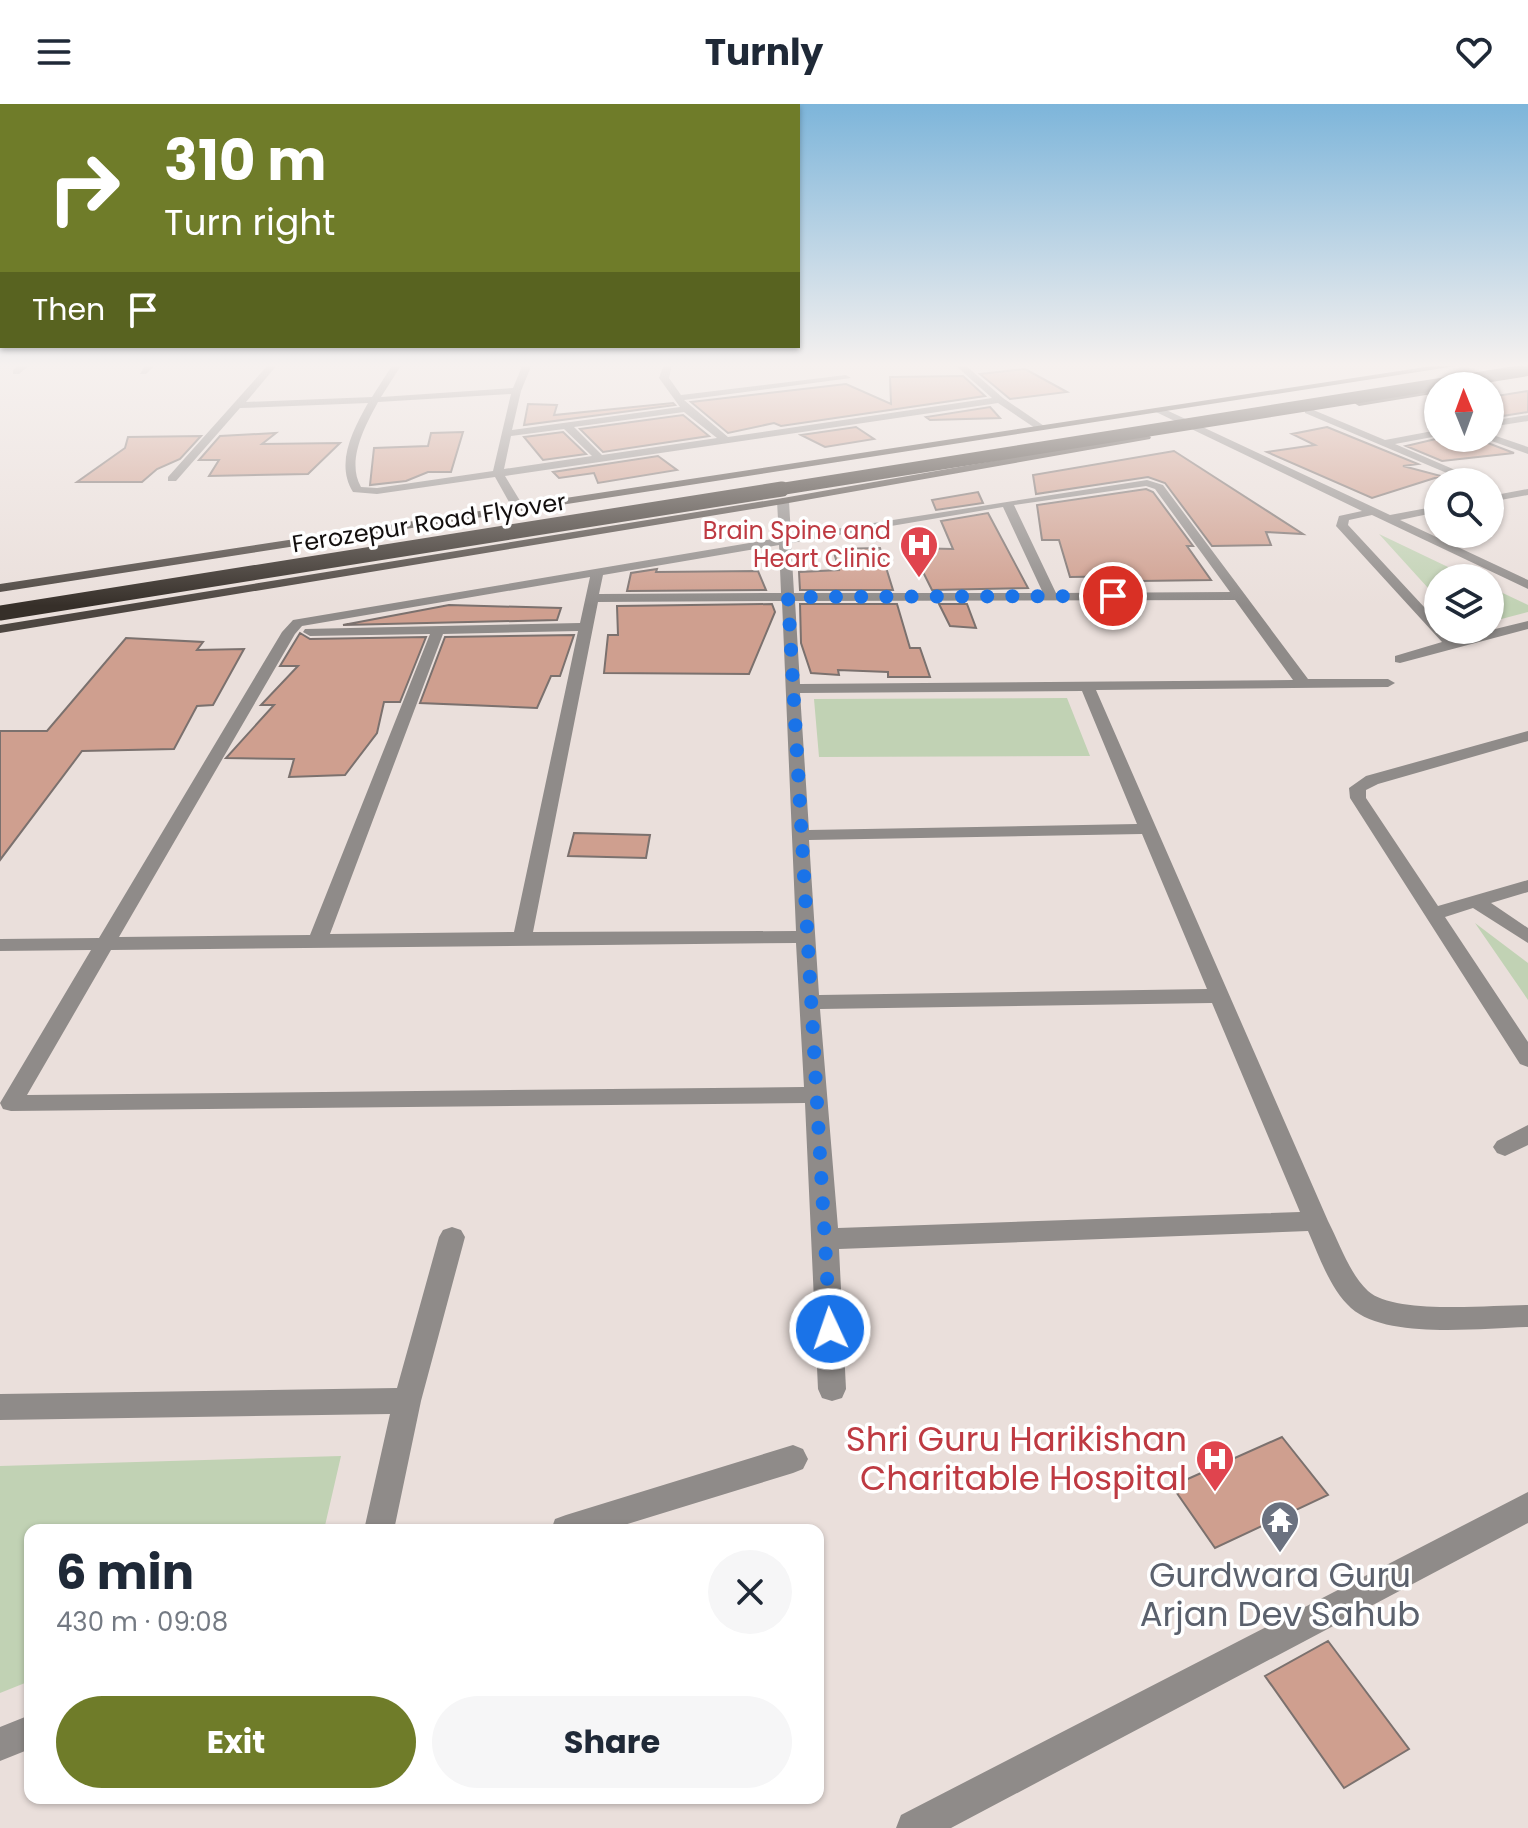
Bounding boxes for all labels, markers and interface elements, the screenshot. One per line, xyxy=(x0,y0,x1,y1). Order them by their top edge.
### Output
text: Turnly xyxy=(705,27,823,78)
icon: menu xyxy=(32,30,76,74)
icon: heart xyxy=(1452,30,1496,74)
text: 310 m xyxy=(164,121,327,200)
icon: right xyxy=(32,136,136,240)
text: Turn right xyxy=(164,197,335,248)
text: Then xyxy=(32,288,105,331)
icon: arrive xyxy=(121,288,165,332)
north arrow xyxy=(1424,372,1504,452)
map controls xyxy=(1424,372,1504,644)
button: search xyxy=(1424,468,1504,548)
street label: Ferozepur Road Flyover xyxy=(290,485,568,560)
place label: Brain Spine and Heart Clinic xyxy=(703,514,891,575)
hospital icon: Brain Spine and Heart Clinic xyxy=(898,524,940,579)
pin xyxy=(1079,562,1147,630)
button: layers xyxy=(1424,564,1504,644)
icon: arrive xyxy=(1091,574,1135,618)
position arrow xyxy=(788,1287,872,1371)
place label: Shri Guru Harikishan Charitable Hospital xyxy=(846,1415,1187,1502)
hospital icon: Shri Guru Harikishan Charitable Hospital xyxy=(1194,1438,1236,1493)
temple icon: Gurdwara Guru Arjan Dev Sahub xyxy=(1259,1499,1301,1554)
text: 6 min xyxy=(56,1539,194,1606)
button: close xyxy=(708,1550,792,1634)
place label: Gurdwara Guru Arjan Dev Sahub xyxy=(1140,1551,1420,1638)
text: 430 m · 09:08 xyxy=(56,1604,228,1640)
button: Exit xyxy=(56,1696,416,1788)
button: Share xyxy=(432,1696,792,1788)

